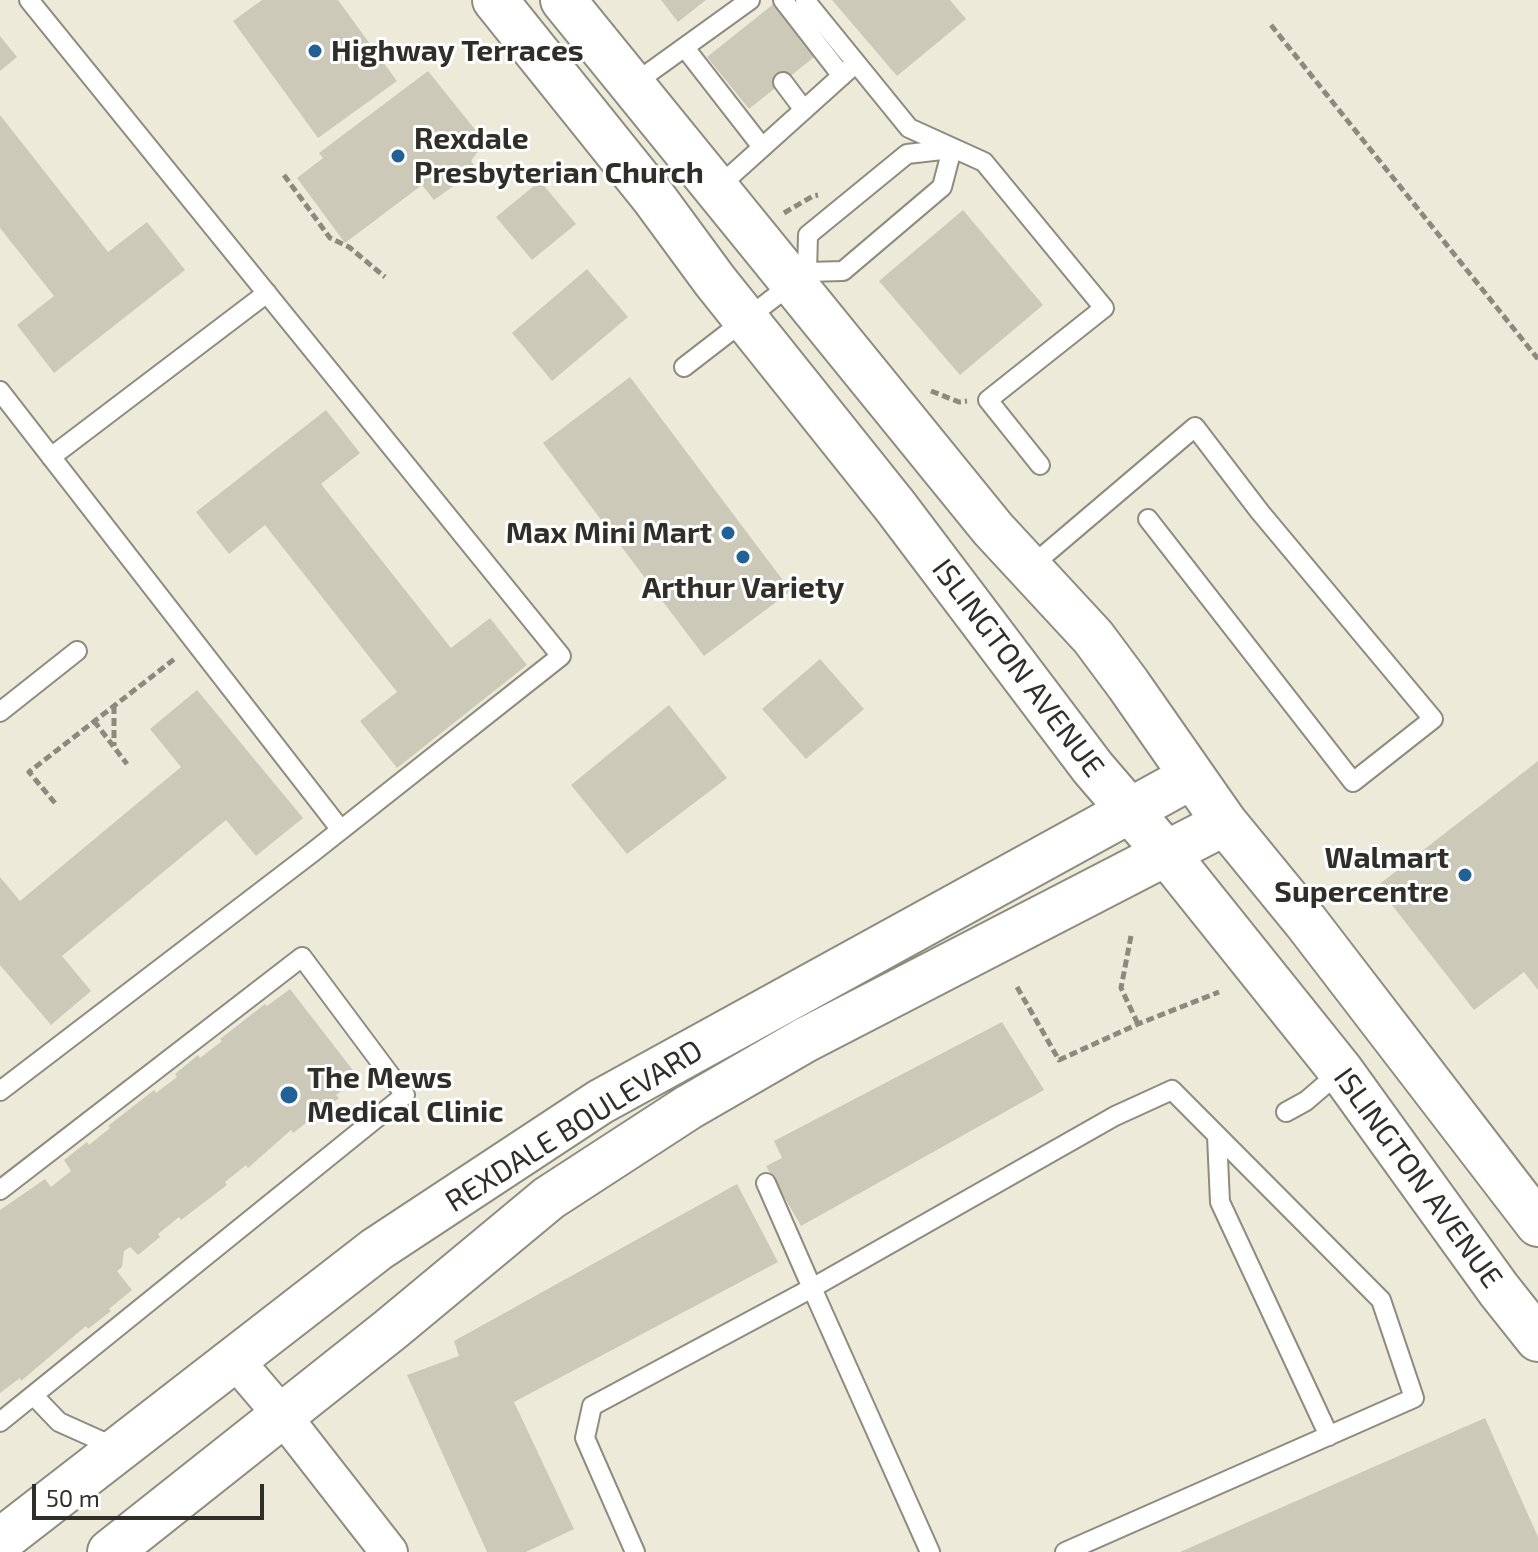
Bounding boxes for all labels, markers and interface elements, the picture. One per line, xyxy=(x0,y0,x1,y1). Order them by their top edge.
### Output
place label: Highway Terraces xyxy=(331,33,584,69)
marker: Highway Terraces xyxy=(306,42,324,60)
place label: Rexdale Presbyterian Church xyxy=(414,121,704,192)
marker: Rexdale Presbyterian Church xyxy=(389,147,407,165)
place label: Max Mini Mart xyxy=(506,515,712,551)
marker: Max Mini Mart xyxy=(719,524,737,542)
marker: Arthur Variety xyxy=(734,548,752,566)
street label: ISLINGTON AVENUE xyxy=(924,552,1112,784)
place label: Arthur Variety xyxy=(642,570,844,606)
place label: Walmart Supercentre xyxy=(1274,840,1449,910)
marker: Walmart Supercentre xyxy=(1456,866,1474,884)
street label: REXDALE BOULEVARD xyxy=(439,1032,709,1220)
place label: The Mews Medical Clinic xyxy=(307,1060,504,1130)
street label: ISLINGTON AVENUE xyxy=(1326,1061,1510,1295)
marker: The Mews Medical Clinic xyxy=(278,1084,300,1106)
scale bar xyxy=(36,1468,268,1518)
text: 50 m xyxy=(46,1483,100,1512)

